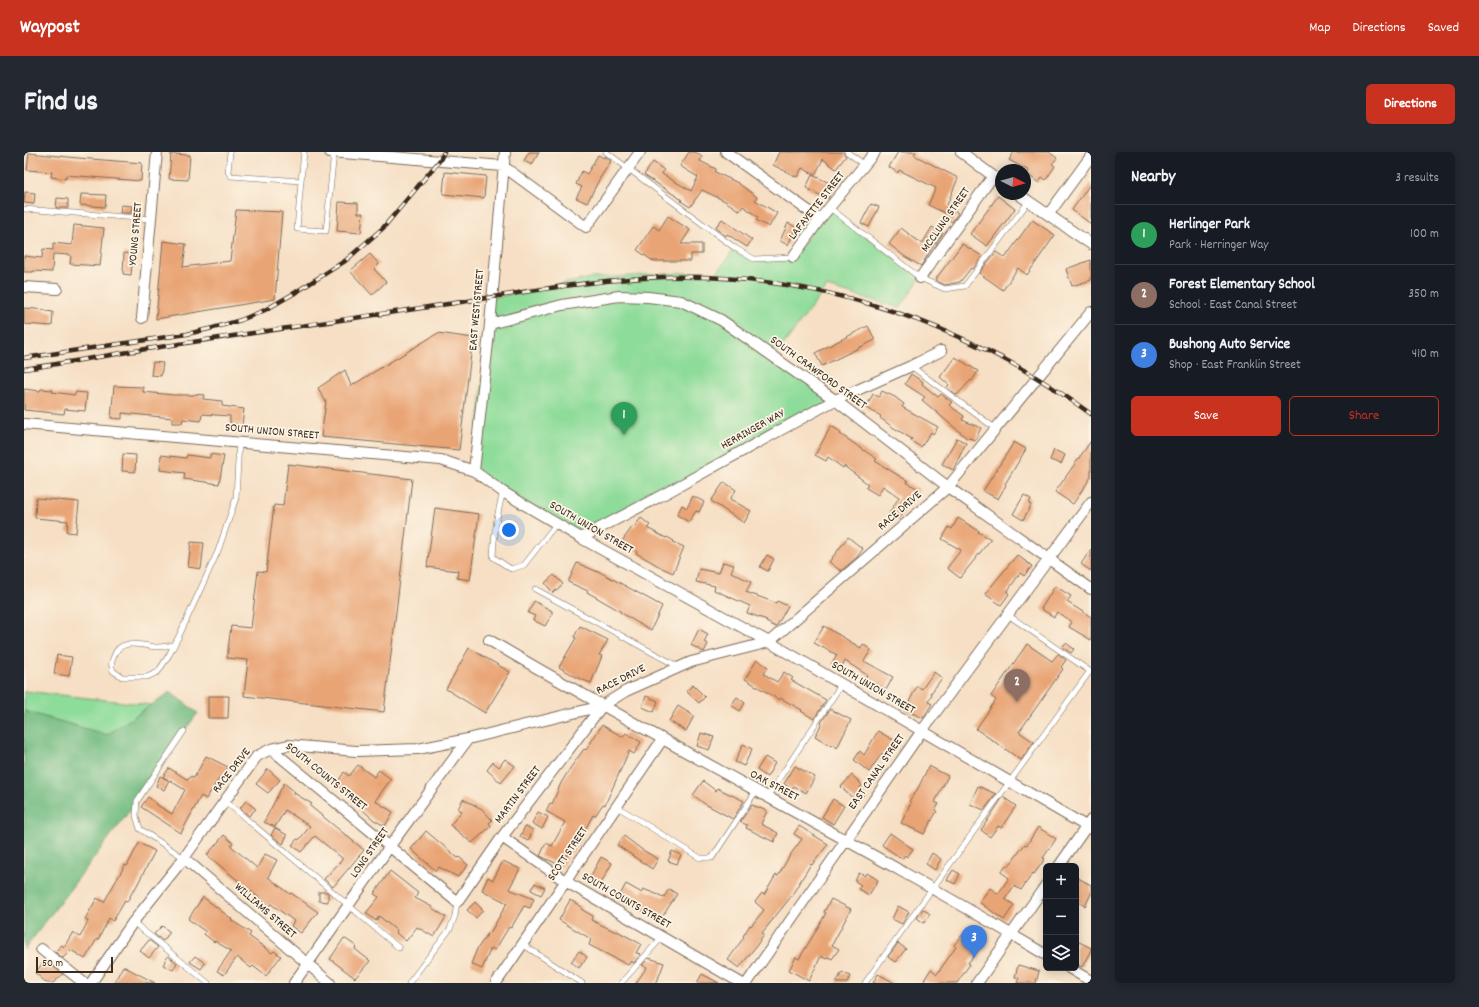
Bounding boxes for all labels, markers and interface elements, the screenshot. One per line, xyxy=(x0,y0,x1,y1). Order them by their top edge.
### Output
text: Waypost xyxy=(20,15,80,42)
text: Map xyxy=(1309,18,1331,38)
text: Directions xyxy=(1353,18,1406,38)
text: Saved xyxy=(1428,18,1459,38)
text: Find us xyxy=(24,84,98,124)
button: Directions xyxy=(1366,84,1455,124)
north arrow xyxy=(995,164,1031,200)
text: Nearby xyxy=(1131,166,1175,190)
street label: LAFAYETTE STREET xyxy=(785,168,849,244)
text: 3 results xyxy=(1395,169,1439,188)
street label: MCCLUNG STREET xyxy=(917,184,975,256)
street label: YOUNG STREET xyxy=(125,201,147,266)
text: Herlinger Park xyxy=(1169,214,1250,236)
text: 1 xyxy=(1143,225,1145,244)
text: 100 m xyxy=(1410,225,1439,244)
text: Park · Herringer Way xyxy=(1169,236,1269,255)
street label: EAST WEST STREET xyxy=(465,268,489,351)
text: Forest Elementary School xyxy=(1169,274,1315,296)
text: 2 xyxy=(1141,285,1147,304)
text: 350 m xyxy=(1408,285,1439,304)
text: School · East Canal Street xyxy=(1169,296,1297,315)
street label: SOUTH CRAWFORD STREET xyxy=(766,332,870,414)
text: Bushong Auto Service xyxy=(1169,334,1290,356)
text: 3 xyxy=(1141,345,1147,364)
text: 410 m xyxy=(1412,345,1439,364)
text: Shop · East Franklin Street xyxy=(1169,356,1301,375)
button: Save xyxy=(1131,396,1281,436)
button: Share xyxy=(1289,396,1439,436)
pin: 1 xyxy=(611,402,637,435)
street label: HERRINGER WAY xyxy=(718,405,789,455)
street label: SOUTH UNION STREET xyxy=(224,419,320,445)
street label: RACE DRIVE xyxy=(874,487,926,535)
street label: SOUTH UNION STREET xyxy=(546,497,636,559)
your location xyxy=(499,520,519,540)
street label: SOUTH UNION STREET xyxy=(828,657,918,719)
street label: RACE DRIVE xyxy=(593,660,649,700)
pin: 2 xyxy=(1004,669,1030,702)
street label: EAST CANAL STREET xyxy=(844,730,910,813)
street label: SOUTH COUNTS STREET xyxy=(282,739,371,815)
street label: RACE DRIVE xyxy=(209,744,256,797)
street label: MARTIN STREET xyxy=(491,762,545,827)
street label: OAK STREET xyxy=(746,766,802,806)
street label: SCOTT STREET xyxy=(544,823,593,884)
street label: LONG STREET xyxy=(346,824,394,882)
map controls xyxy=(1043,863,1079,971)
button: + xyxy=(1043,863,1079,899)
street label: SOUTH COUNTS STREET xyxy=(578,868,674,934)
street label: WILLIAMS STREET xyxy=(230,879,300,943)
button: − xyxy=(1043,899,1079,935)
pin: 3 xyxy=(961,925,987,958)
button: layers xyxy=(1043,935,1079,971)
scale bar xyxy=(36,955,113,974)
text: 50 m xyxy=(42,956,63,972)

